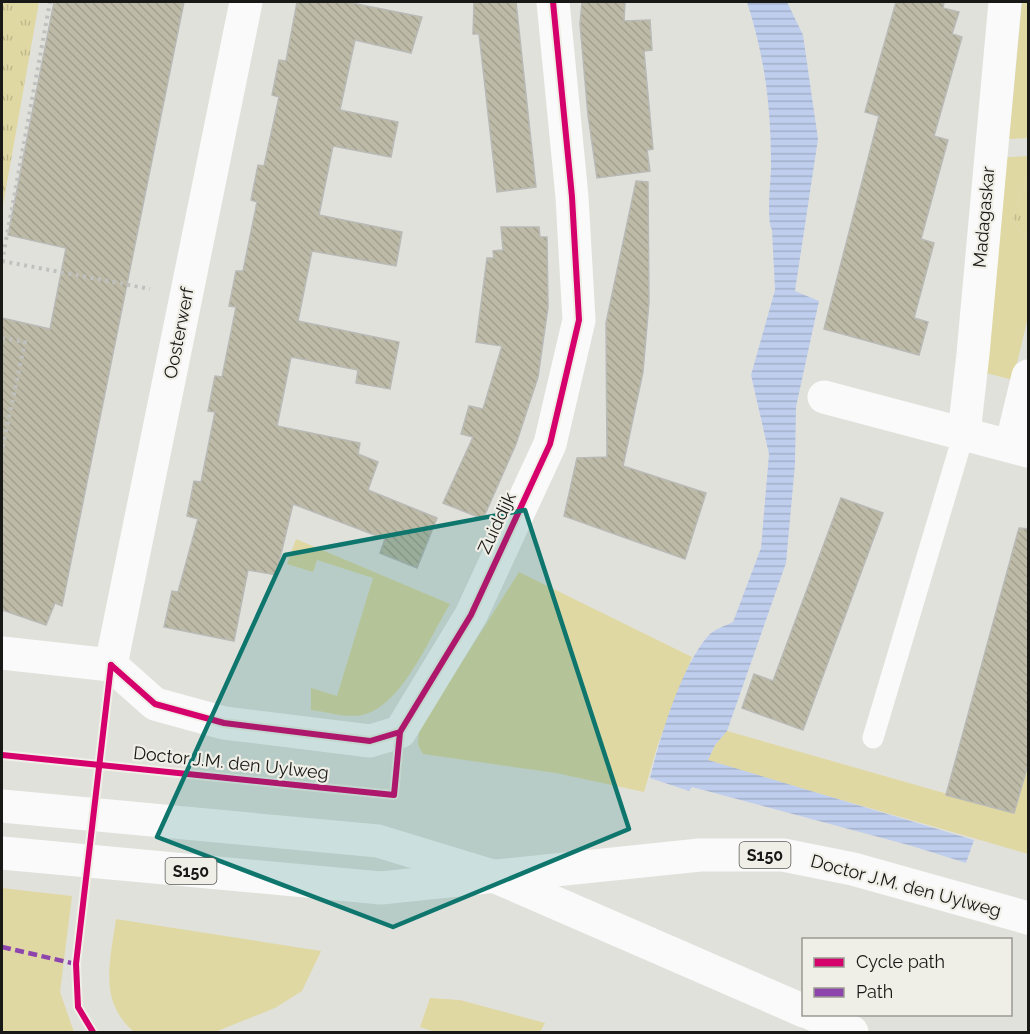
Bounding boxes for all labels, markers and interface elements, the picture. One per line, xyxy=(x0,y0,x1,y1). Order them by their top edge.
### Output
street label: Madagaskar xyxy=(969,165,998,269)
street label: Oosterwerf xyxy=(159,284,198,380)
street label: Zuiddijk xyxy=(473,488,520,557)
street label: Doctor J.M. den Uylweg xyxy=(132,742,330,783)
road number: S150 xyxy=(740,842,790,868)
street label: Doctor J.M. den Uylweg xyxy=(808,850,1004,921)
road number: S150 xyxy=(166,858,216,884)
legend xyxy=(802,938,1012,1016)
text: Cycle path xyxy=(856,951,945,972)
text: Path xyxy=(856,981,893,1002)

